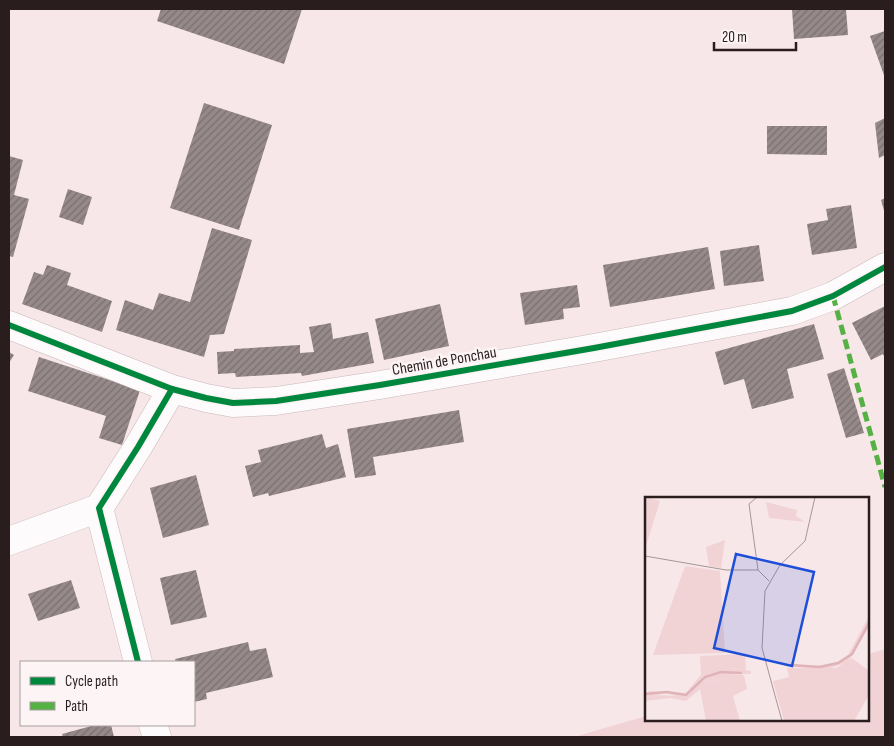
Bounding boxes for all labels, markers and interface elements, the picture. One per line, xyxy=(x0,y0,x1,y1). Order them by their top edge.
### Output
scale bar xyxy=(714,20,796,52)
text: 20 m xyxy=(722,28,747,47)
street label: Chemin de Ponchau xyxy=(391,343,498,380)
inset map xyxy=(645,497,869,721)
legend xyxy=(20,661,195,726)
text: Cycle path xyxy=(65,672,118,691)
text: Path xyxy=(65,697,88,716)

